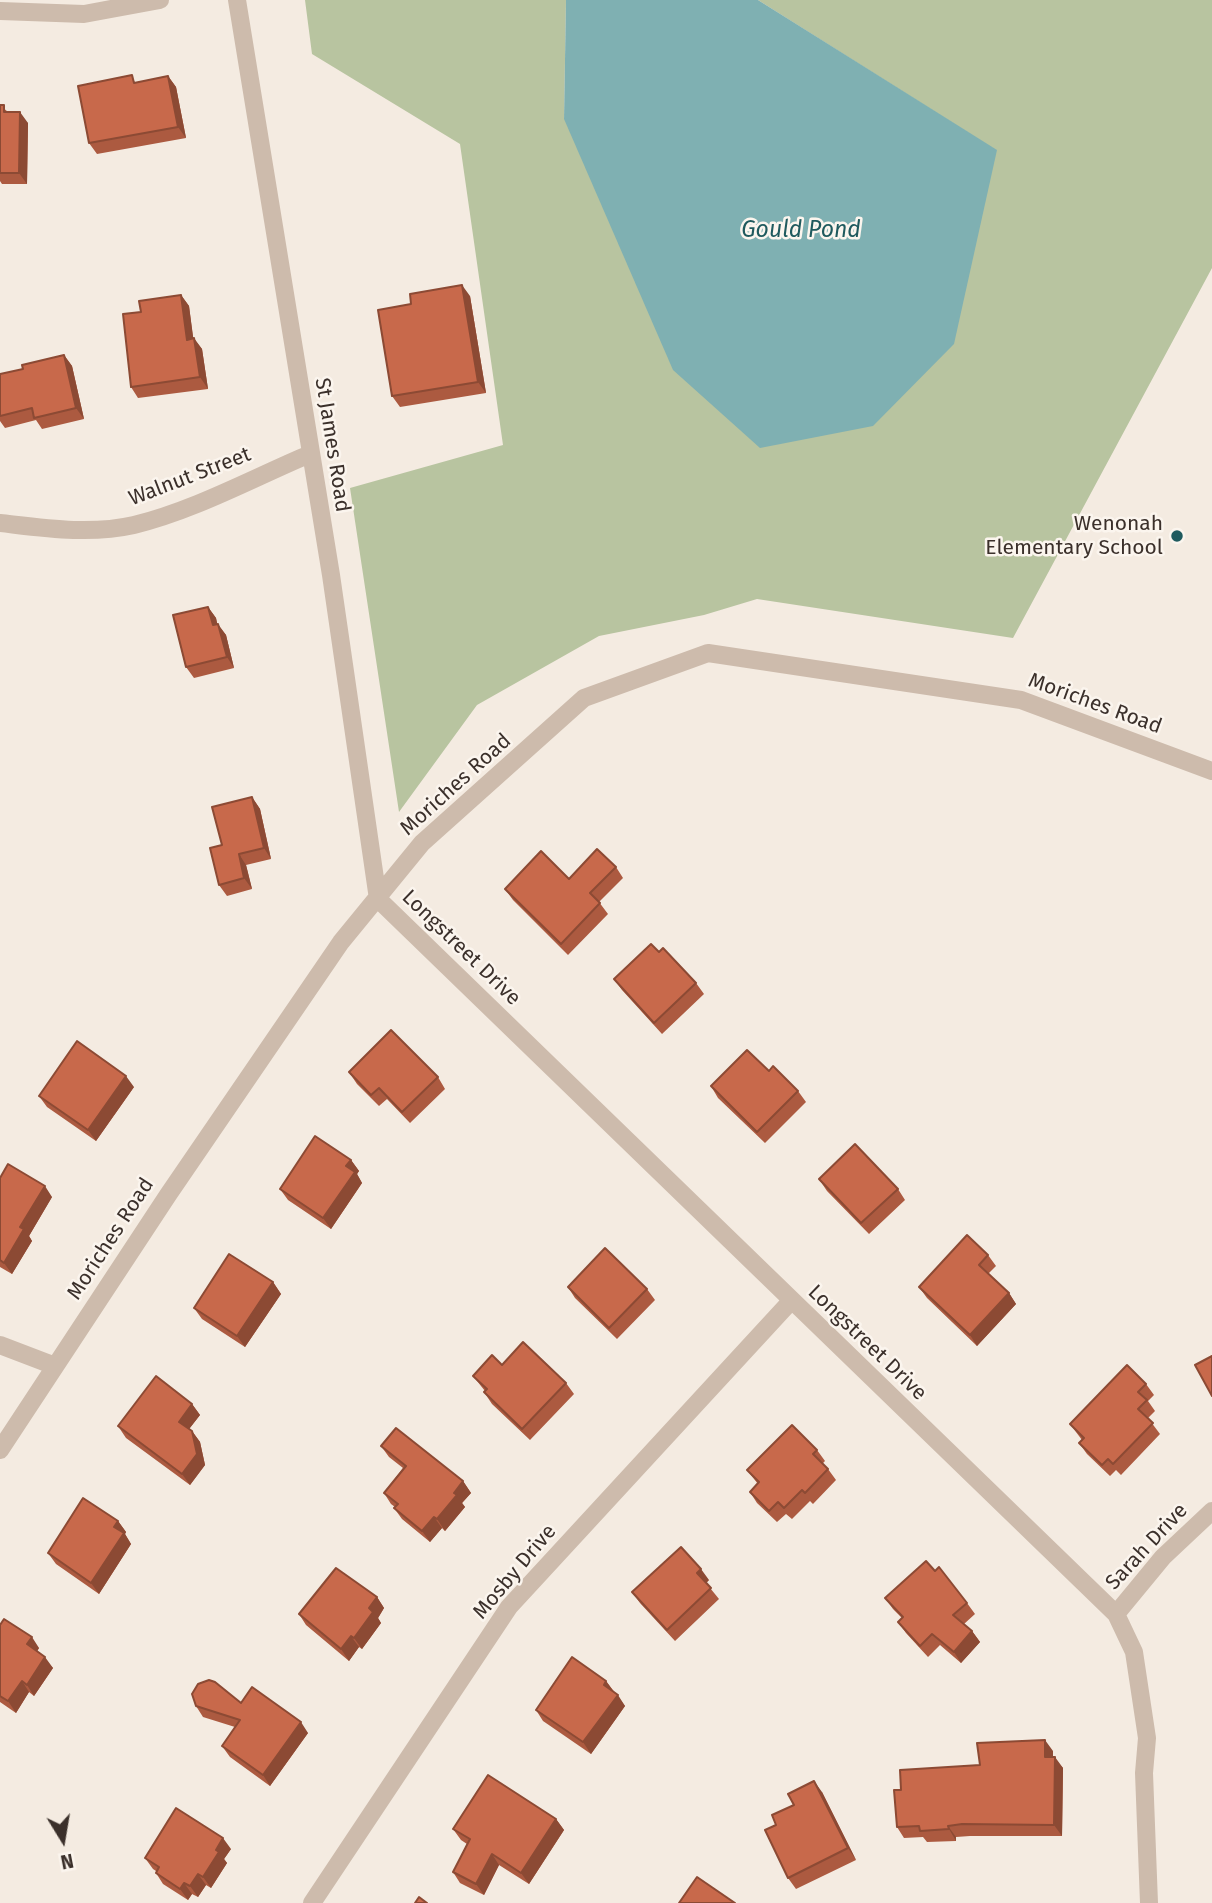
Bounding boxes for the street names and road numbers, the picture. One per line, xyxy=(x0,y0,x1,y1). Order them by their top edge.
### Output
street label: St James Road xyxy=(309,376,355,514)
street label: Walnut Street xyxy=(125,442,255,512)
street label: Moriches Road xyxy=(1025,668,1165,740)
street label: Moriches Road xyxy=(395,729,517,841)
street label: Longstreet Drive xyxy=(396,885,526,1011)
street label: Moriches Road xyxy=(62,1173,160,1305)
street label: Longstreet Drive xyxy=(802,1280,932,1406)
street label: Sarah Drive xyxy=(1101,1499,1193,1595)
street label: Mosby Drive xyxy=(468,1519,562,1625)

